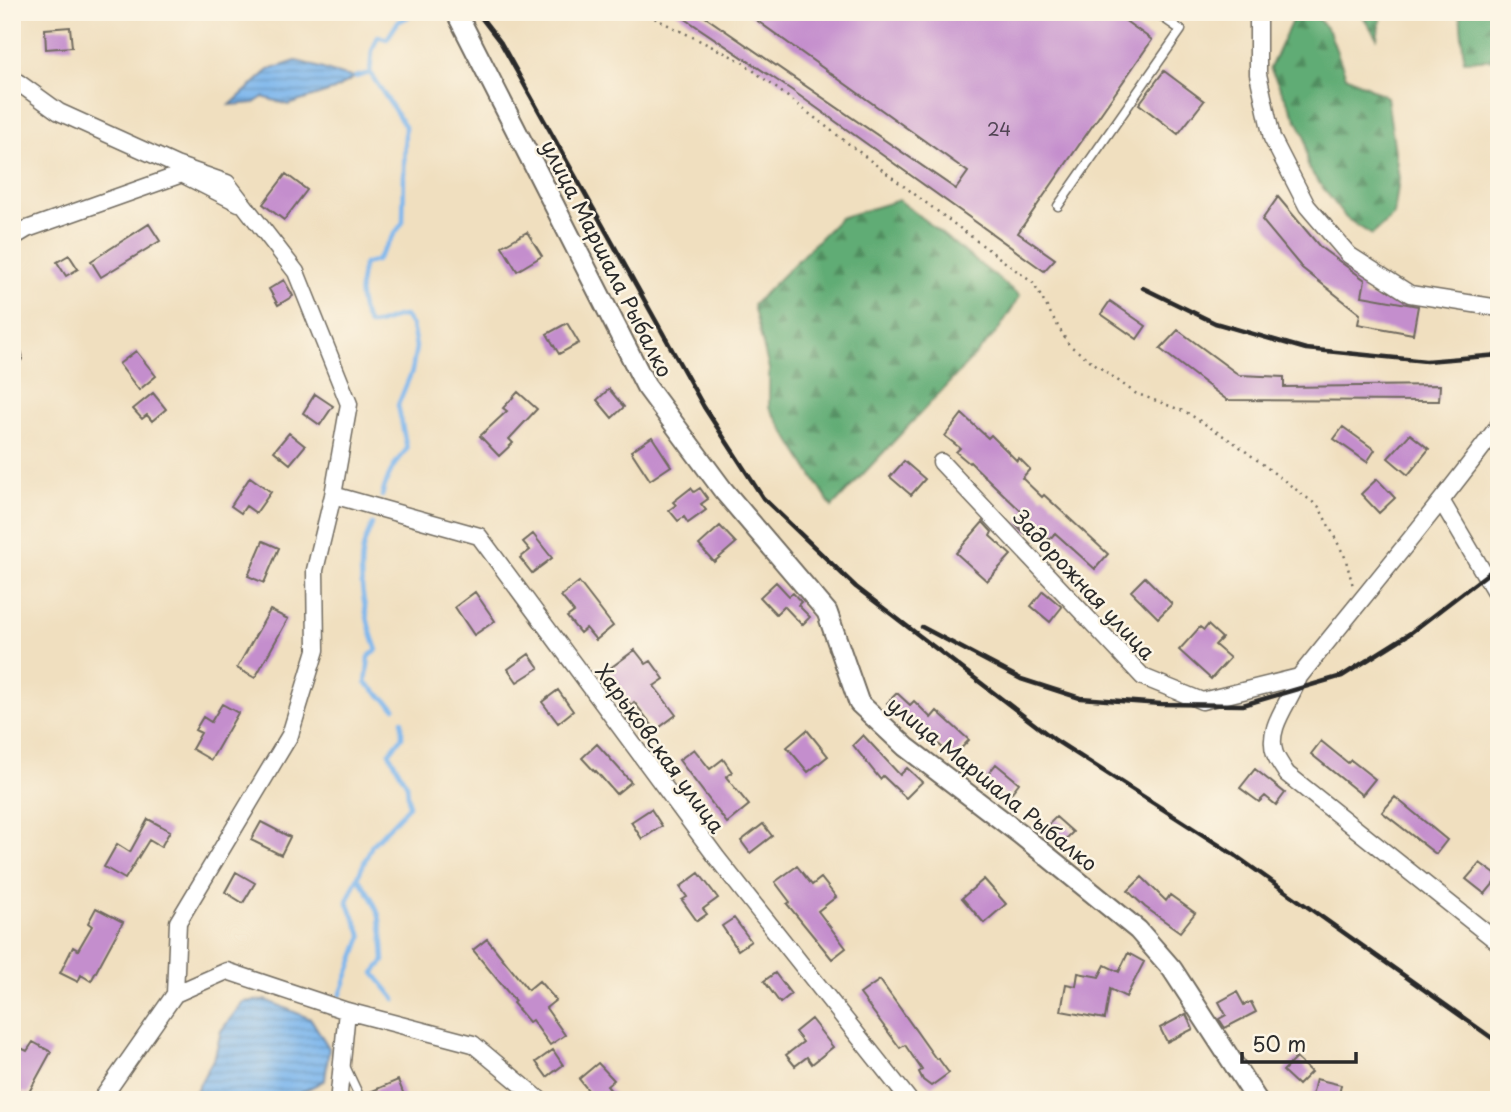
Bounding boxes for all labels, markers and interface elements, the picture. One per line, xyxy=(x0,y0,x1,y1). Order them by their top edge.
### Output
house number: 24 xyxy=(987,115,1011,142)
street label: улица Маршала Рыбалко xyxy=(534,134,682,382)
street label: Задорожная улица xyxy=(1007,502,1164,667)
street label: Харьковская улица xyxy=(588,657,734,840)
street label: улица Маршала Рыбалко xyxy=(881,688,1105,878)
scale bar xyxy=(1242,1021,1355,1065)
text: 50 m xyxy=(1252,1027,1306,1059)

